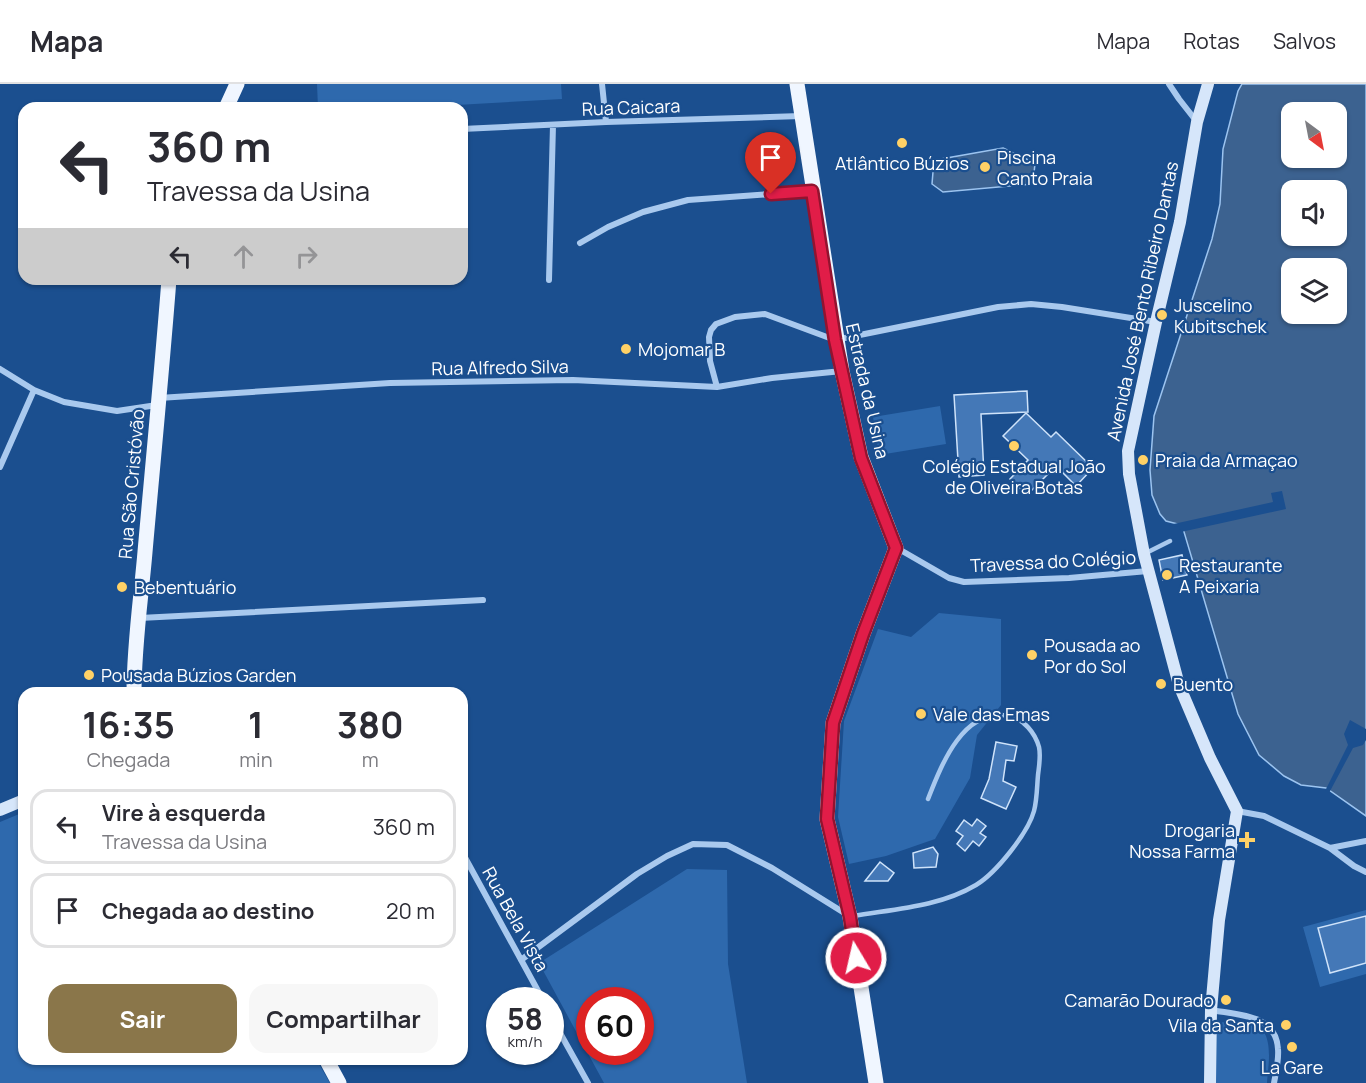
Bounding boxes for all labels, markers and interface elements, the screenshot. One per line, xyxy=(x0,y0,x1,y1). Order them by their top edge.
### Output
text: Mapa xyxy=(30,22,103,60)
text: Mapa xyxy=(1097,27,1150,55)
text: Rotas xyxy=(1183,27,1240,55)
text: Salvos xyxy=(1273,27,1336,55)
street label: Rua Caicara xyxy=(581,93,681,121)
north arrow xyxy=(1281,102,1347,168)
map controls xyxy=(1281,102,1347,324)
text: 360 m xyxy=(147,117,271,175)
icon: left xyxy=(48,126,126,204)
pin xyxy=(745,132,796,194)
marker: Atlântico Búzios xyxy=(895,136,909,150)
icon: arrive xyxy=(754,141,787,174)
place label: Piscina Canto Praia xyxy=(997,145,1093,190)
place label: Atlântico Búzios xyxy=(835,151,969,175)
street label: Avenida José Bento Ribeiro Dantas xyxy=(1101,159,1183,443)
marker: Piscina Canto Praia xyxy=(978,160,992,174)
text: Travessa da Usina xyxy=(147,172,370,209)
button: sound xyxy=(1281,180,1347,246)
icon: left xyxy=(164,240,197,273)
icon: ahead xyxy=(227,240,260,273)
icon: right xyxy=(290,240,323,273)
button: layers xyxy=(1281,258,1347,324)
place label: Juscelino Kubitschek xyxy=(1174,293,1267,338)
marker: Juscelino Kubitschek xyxy=(1155,308,1169,322)
street label: Estrada da Usina xyxy=(841,321,895,461)
place label: Mojomar B xyxy=(638,337,725,361)
marker: Mojomar B xyxy=(619,342,633,356)
street label: Rua Alfredo Silva xyxy=(431,354,569,380)
street label: Rua São Cristóvão xyxy=(112,408,150,560)
marker: Colégio Estadual João de Oliveira Botas xyxy=(1007,439,1021,453)
place label: Praia da Armaçao xyxy=(1155,448,1298,472)
marker: Praia da Armaçao xyxy=(1136,453,1150,467)
place label: Colégio Estadual João de Oliveira Botas xyxy=(922,454,1106,499)
street label: Travessa do Colégio xyxy=(969,545,1137,577)
place label: Restaurante A Peixaria xyxy=(1179,553,1282,598)
marker: Restaurante A Peixaria xyxy=(1160,568,1174,582)
place label: Bebentuário xyxy=(134,575,236,599)
marker: Bebentuário xyxy=(115,580,129,594)
place label: Pousada ao Por do Sol xyxy=(1044,633,1141,678)
marker: Pousada ao Por do Sol xyxy=(1025,648,1039,662)
place label: Pousada Búzios Garden xyxy=(101,663,297,687)
marker: Pousada Búzios Garden xyxy=(82,668,96,682)
place label: Buento xyxy=(1173,672,1233,696)
marker: Buento xyxy=(1154,677,1168,691)
text: 16:35 xyxy=(82,700,175,749)
text: 1 xyxy=(248,700,264,749)
text: 380 xyxy=(337,700,404,749)
place label: Vale das Emas xyxy=(933,702,1050,726)
marker: Vale das Emas xyxy=(914,707,928,721)
text: Chegada xyxy=(87,746,170,773)
text: min xyxy=(239,746,273,773)
text: m xyxy=(362,746,379,773)
text: Vire à esquerda xyxy=(102,798,266,828)
icon: left xyxy=(51,810,84,843)
text: 360 m xyxy=(373,812,435,842)
place label: Drogaria Nossa Farma xyxy=(1129,818,1235,863)
text: Travessa da Usina xyxy=(102,828,267,855)
marker: Drogaria Nossa Farma xyxy=(1240,833,1254,847)
street label: Rua Bela Vista xyxy=(477,862,555,976)
icon: arrive xyxy=(51,894,84,927)
text: Chegada ao destino xyxy=(102,896,314,926)
text: 20 m xyxy=(386,896,435,926)
position arrow xyxy=(824,926,888,990)
button: Sair xyxy=(48,984,237,1053)
button: Compartilhar xyxy=(249,984,438,1053)
speed limit sign: 60 xyxy=(576,987,654,1065)
place label: Camarão Dourado xyxy=(1065,988,1214,1012)
marker: Camarão Dourado xyxy=(1219,993,1233,1007)
text: 58 xyxy=(507,998,543,1039)
place label: Vila da Santa xyxy=(1168,1013,1274,1037)
marker: Vila da Santa xyxy=(1279,1018,1293,1032)
text: km/h xyxy=(508,1031,542,1052)
marker: La Gare xyxy=(1285,1040,1299,1054)
place label: La Gare xyxy=(1261,1055,1323,1079)

